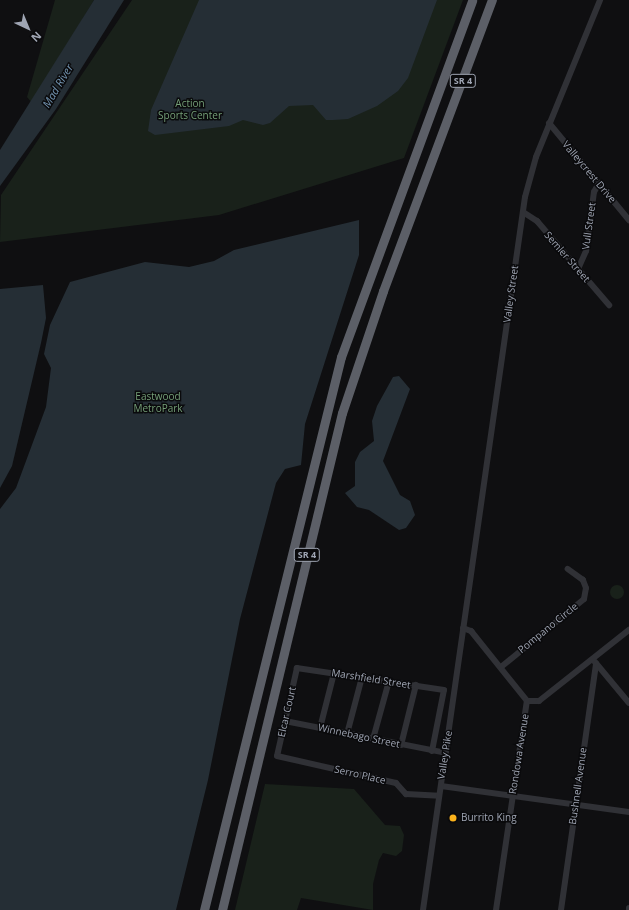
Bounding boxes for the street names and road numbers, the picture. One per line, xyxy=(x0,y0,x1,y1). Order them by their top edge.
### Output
road number: SR 4 xyxy=(449,74,477,88)
street label: Valleycrest Drive xyxy=(560,139,618,205)
street label: Vull Street xyxy=(580,202,598,250)
street label: Semler Street xyxy=(542,229,592,285)
street label: Valley Street xyxy=(501,265,521,323)
road number: SR 4 xyxy=(293,548,321,562)
street label: Pompano Circle xyxy=(516,600,580,656)
street label: Marshfield Street xyxy=(330,667,412,691)
street label: Elcar Court xyxy=(275,686,299,738)
street label: Rondowa Avenue xyxy=(507,713,531,795)
street label: Winnebago Street xyxy=(317,721,401,751)
street label: Valley Pike xyxy=(435,730,455,780)
street label: Bushnell Avenue xyxy=(567,747,589,825)
street label: Serro Place xyxy=(333,763,387,787)

